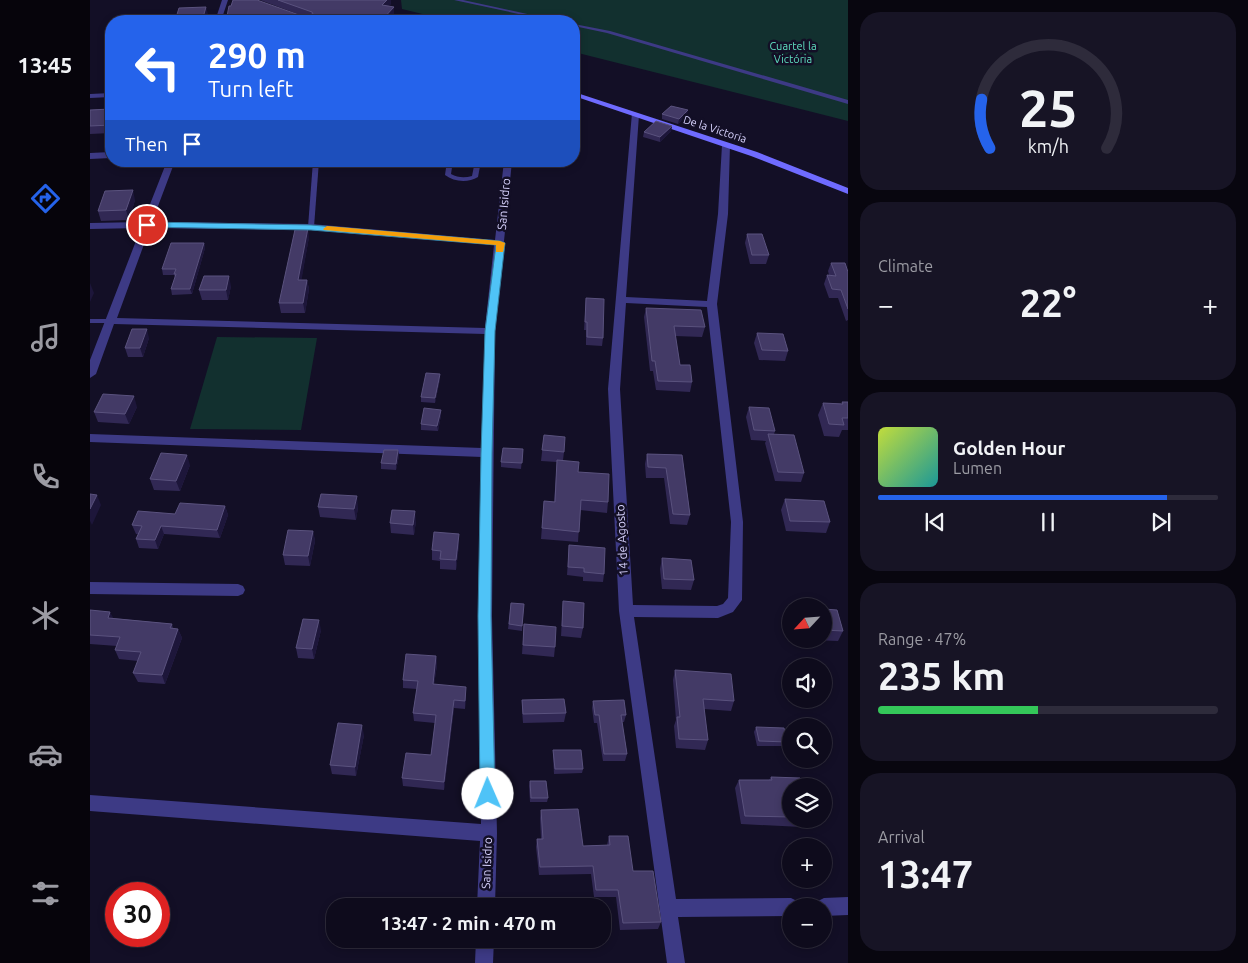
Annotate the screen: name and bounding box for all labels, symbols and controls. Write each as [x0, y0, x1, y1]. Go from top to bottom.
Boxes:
icon: left [125, 35, 190, 100]
text: 290 m [208, 35, 306, 75]
park label: Cuartel la Victória [769, 40, 817, 65]
text: 13:45 [17, 52, 73, 77]
text: Turn left [208, 76, 293, 101]
text: 25 [1019, 79, 1077, 137]
street label: De la Victoria [682, 113, 748, 145]
icon: arrive [178, 130, 206, 158]
text: Then [125, 133, 168, 155]
text: km/h [1027, 136, 1069, 156]
street label: San Isidro [495, 178, 512, 230]
icon: directions [28, 181, 63, 216]
pin [126, 204, 168, 246]
icon: arrive [133, 211, 161, 239]
text: Climate [878, 257, 933, 275]
text: 22° [1020, 282, 1076, 324]
text: − [878, 289, 894, 320]
text: + [1202, 289, 1218, 320]
icon: music [28, 320, 63, 355]
text: Golden Hour [953, 437, 1065, 459]
icon: phone [28, 459, 63, 494]
text: Lumen [953, 459, 1002, 477]
street label: 14 de Agosto [613, 504, 630, 576]
icon: previous [921, 508, 949, 536]
icon: pause [1034, 508, 1062, 536]
icon: next [1147, 508, 1175, 536]
icon: climate [28, 598, 63, 633]
north arrow [782, 598, 832, 648]
map controls [782, 598, 832, 948]
text: Range · 47% [878, 630, 966, 648]
text: 235 km [878, 655, 1005, 697]
button: sound [782, 658, 832, 708]
button: search [782, 718, 832, 768]
icon: car [28, 737, 63, 772]
position arrow [461, 767, 513, 819]
button: layers [782, 778, 832, 828]
text: Arrival [878, 828, 925, 846]
street label: San Isidro [479, 837, 494, 889]
button: + [782, 838, 832, 888]
text: 13:47 [878, 853, 973, 895]
icon: filters [28, 876, 63, 911]
speed limit sign: 30 [105, 882, 170, 947]
button: − [782, 898, 832, 948]
text: 13:47 · 2 min · 470 m [381, 912, 556, 934]

